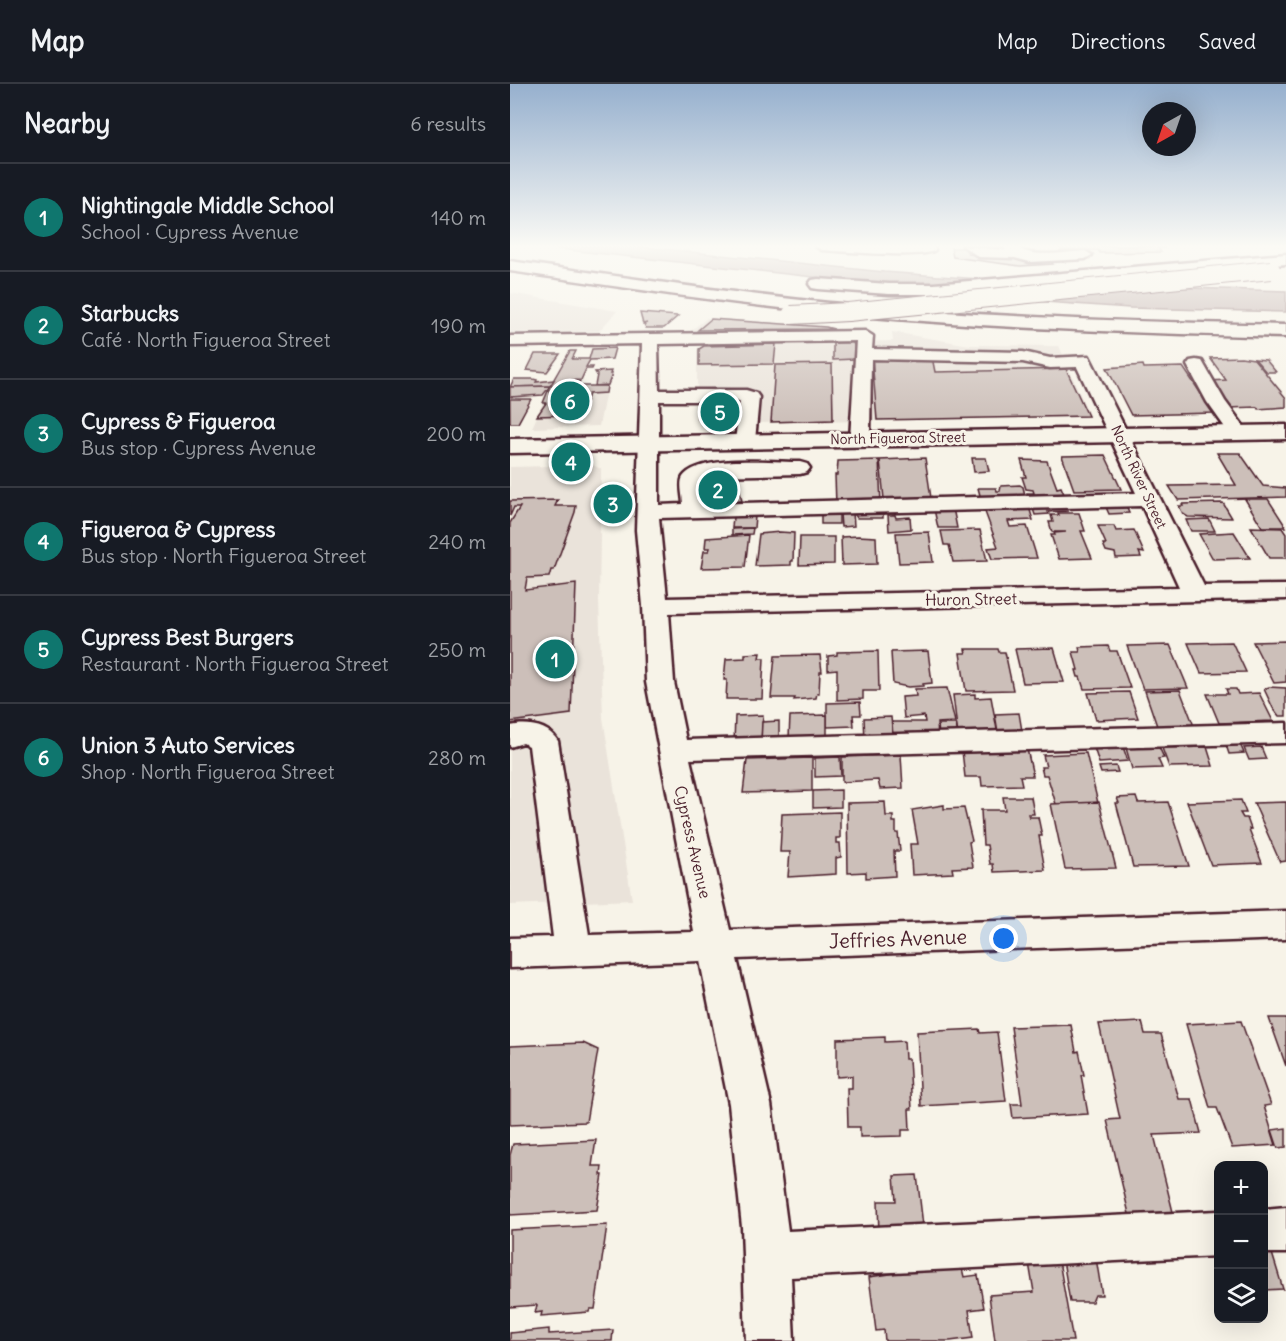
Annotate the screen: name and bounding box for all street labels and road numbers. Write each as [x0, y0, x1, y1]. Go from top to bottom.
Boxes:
street label: North River Street [1107, 422, 1171, 532]
street label: North Figueroa Street [830, 428, 966, 448]
street label: Huron Street [925, 588, 1018, 610]
street label: Cypress Avenue [670, 784, 716, 900]
street label: Jeffries Avenue [828, 924, 968, 953]

